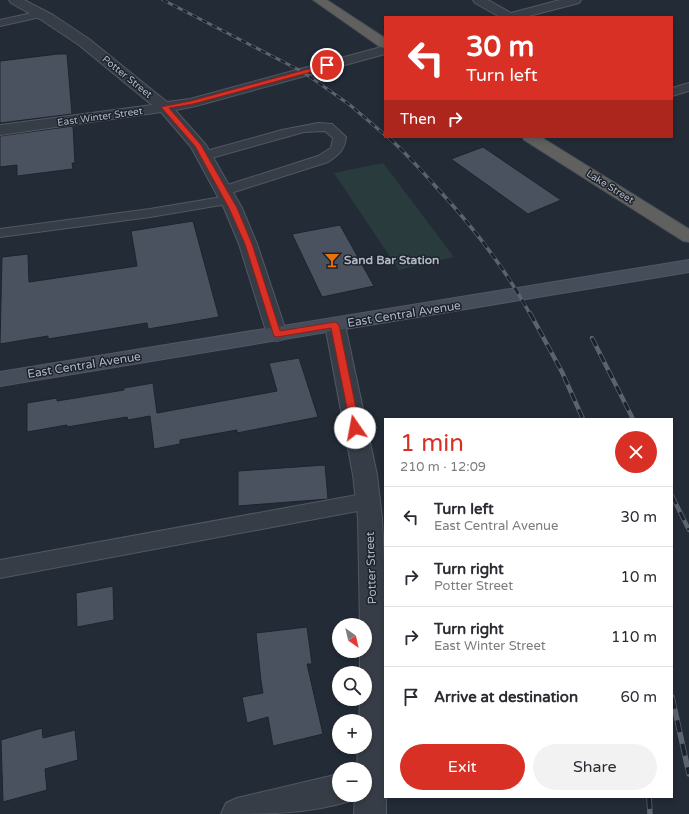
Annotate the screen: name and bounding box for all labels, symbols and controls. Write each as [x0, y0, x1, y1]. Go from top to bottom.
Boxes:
text: 30 m [466, 30, 534, 64]
icon: left [400, 32, 452, 84]
pin [310, 48, 344, 82]
street label: Potter Street [100, 53, 155, 101]
icon: arrive [316, 54, 338, 76]
text: Turn left [466, 64, 538, 86]
street label: East Winter Street [57, 105, 144, 129]
icon: right [444, 108, 466, 130]
text: Then [400, 110, 436, 128]
street label: Lake Street [584, 168, 636, 206]
bar icon: Sand Bar Station [323, 251, 341, 269]
place label: Sand Bar Station [344, 253, 439, 267]
street label: East Central Avenue [346, 298, 462, 330]
street label: East Central Avenue [26, 349, 142, 381]
position arrow [334, 407, 376, 449]
text: 1 min [400, 429, 464, 458]
button: close [615, 431, 657, 473]
text: 210 m · 12:09 [400, 459, 486, 475]
text: Turn left [434, 500, 494, 518]
icon: left [400, 506, 422, 528]
text: 30 m [620, 508, 657, 526]
text: East Central Avenue [434, 518, 558, 534]
street label: Potter Street [363, 531, 379, 605]
text: Turn right [434, 560, 504, 578]
icon: right [400, 566, 422, 588]
text: 10 m [620, 568, 657, 586]
text: Potter Street [434, 578, 513, 594]
north arrow [332, 618, 372, 658]
map controls [332, 618, 372, 802]
text: Turn right [434, 620, 504, 638]
icon: right [400, 626, 422, 648]
text: 110 m [611, 628, 657, 646]
text: East Winter Street [434, 638, 546, 654]
button: search [332, 666, 372, 706]
icon: arrive [400, 686, 422, 708]
text: Arrive at destination [434, 688, 578, 706]
text: 60 m [620, 688, 657, 706]
button: + [332, 714, 372, 754]
button: Exit [400, 744, 525, 790]
button: Share [533, 744, 657, 790]
button: − [332, 762, 372, 802]

